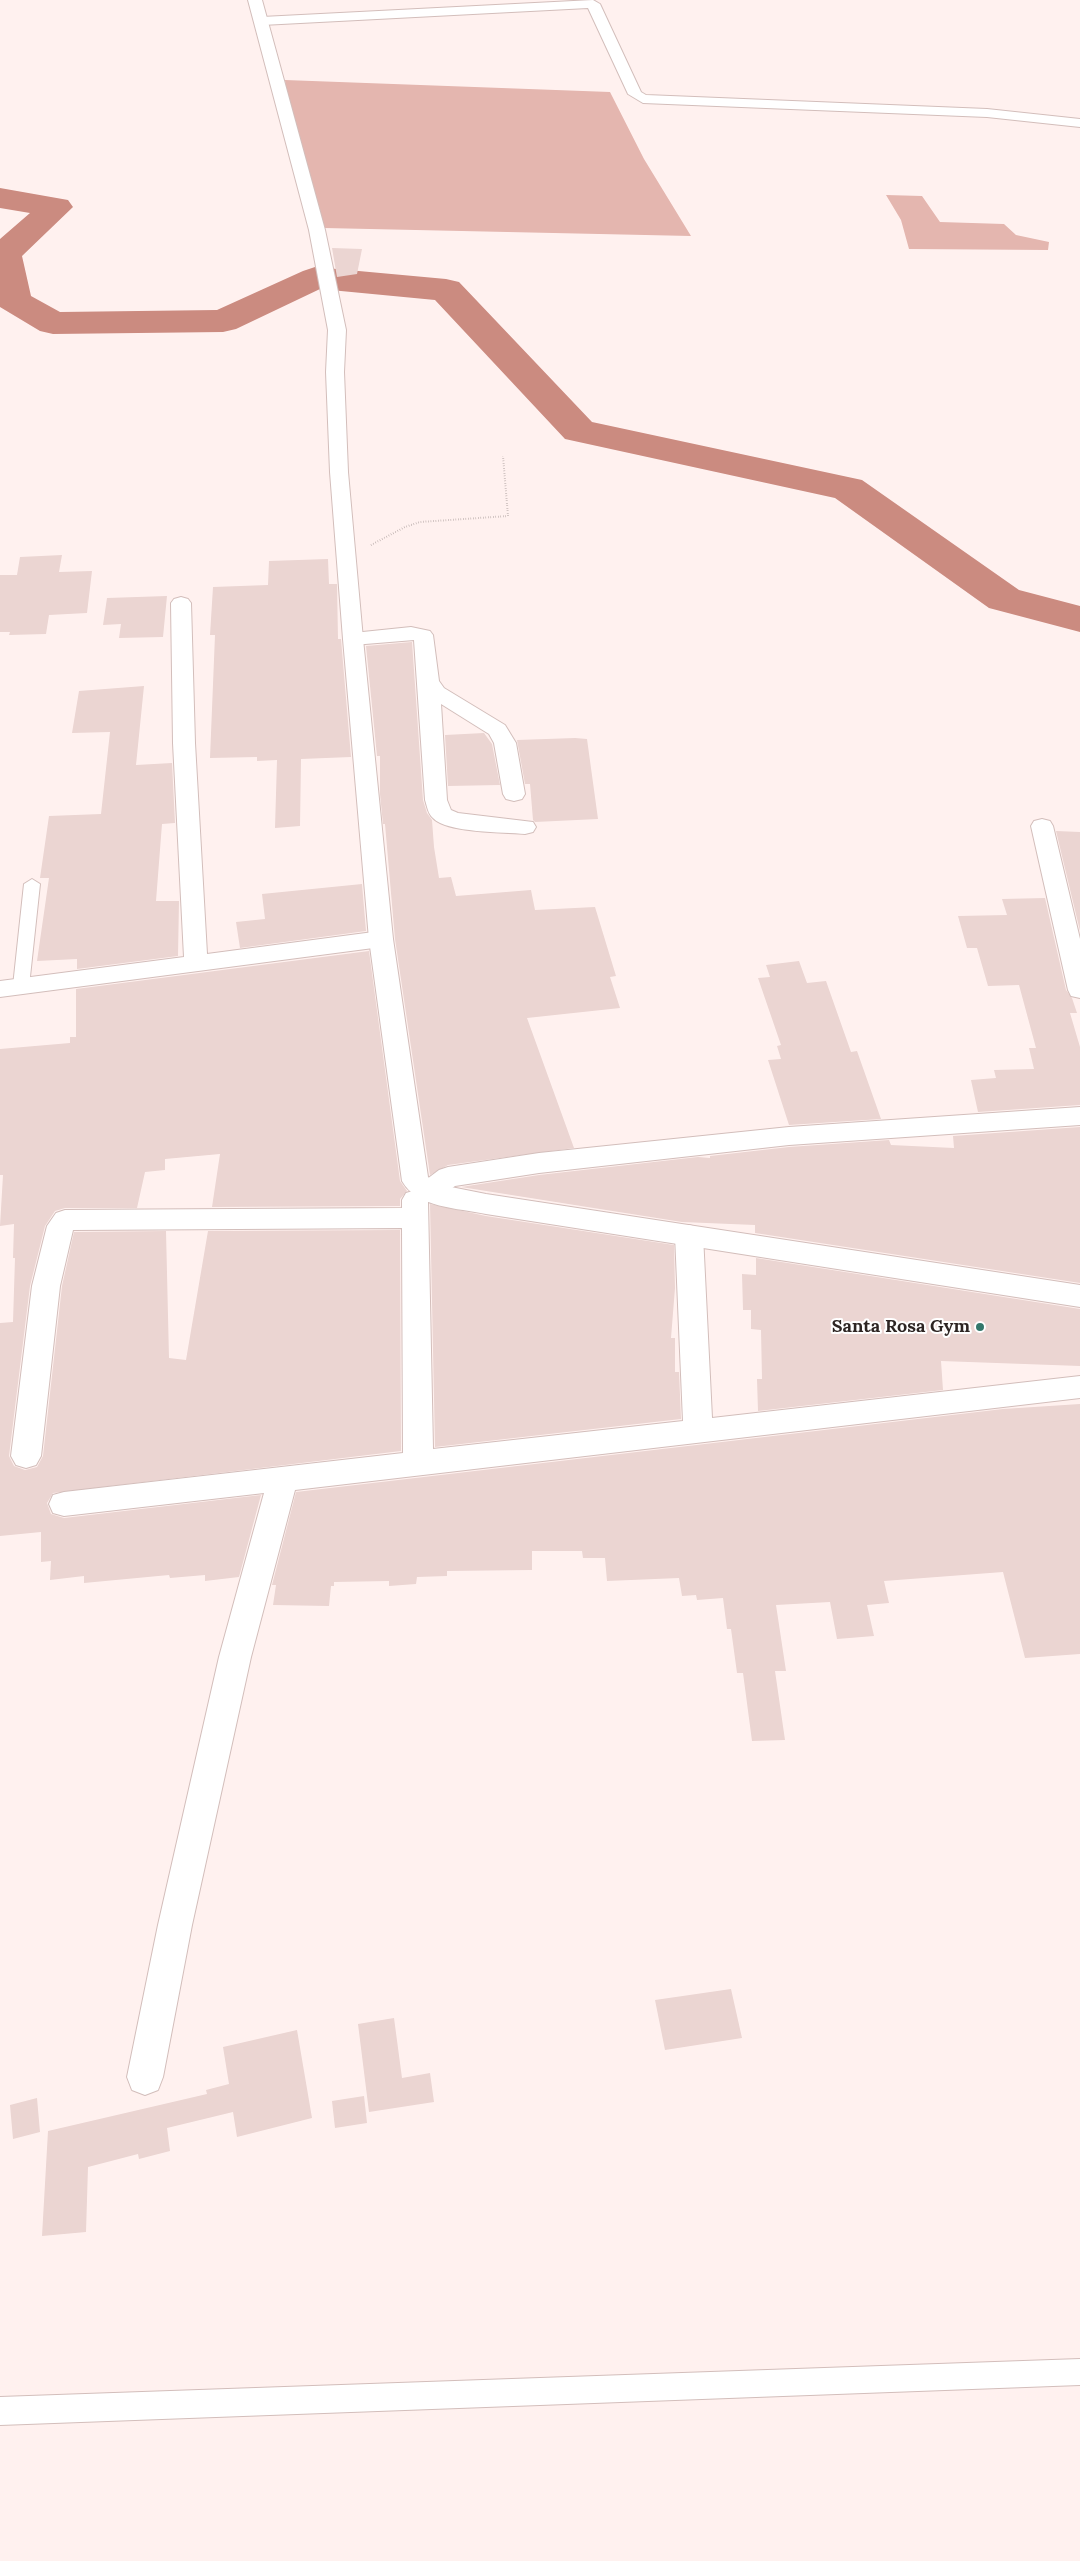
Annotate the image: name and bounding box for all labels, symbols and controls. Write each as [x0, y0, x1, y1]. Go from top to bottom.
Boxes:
place label: Santa Rosa Gym [832, 1316, 970, 1338]
marker: Santa Rosa Gym [974, 1321, 986, 1333]

